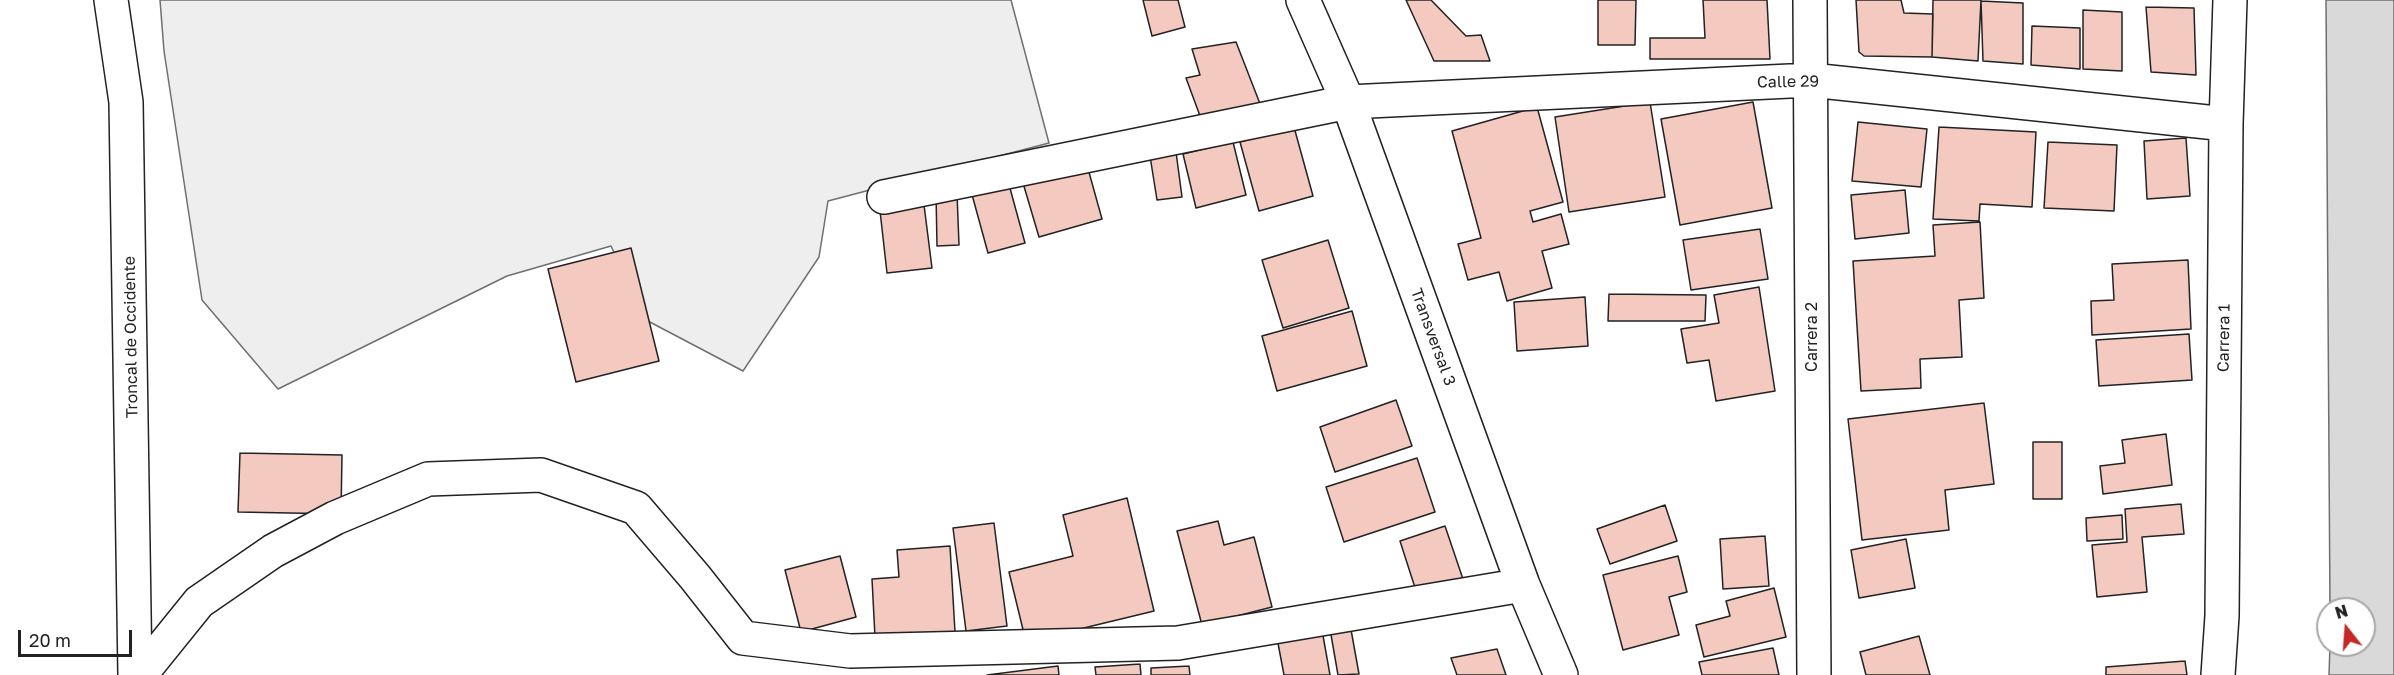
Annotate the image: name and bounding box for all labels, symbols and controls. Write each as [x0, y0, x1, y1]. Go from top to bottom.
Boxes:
street label: Calle 29 [1757, 72, 1819, 92]
street label: Troncal de Occidente [120, 256, 142, 418]
street label: Transversal 3 [1407, 286, 1459, 388]
street label: Carrera 2 [1802, 302, 1822, 372]
street label: Carrera 1 [2214, 304, 2234, 372]
north arrow [2316, 597, 2376, 657]
text: N [2333, 600, 2350, 623]
scale bar [21, 618, 135, 656]
text: 20 m [29, 629, 71, 651]

